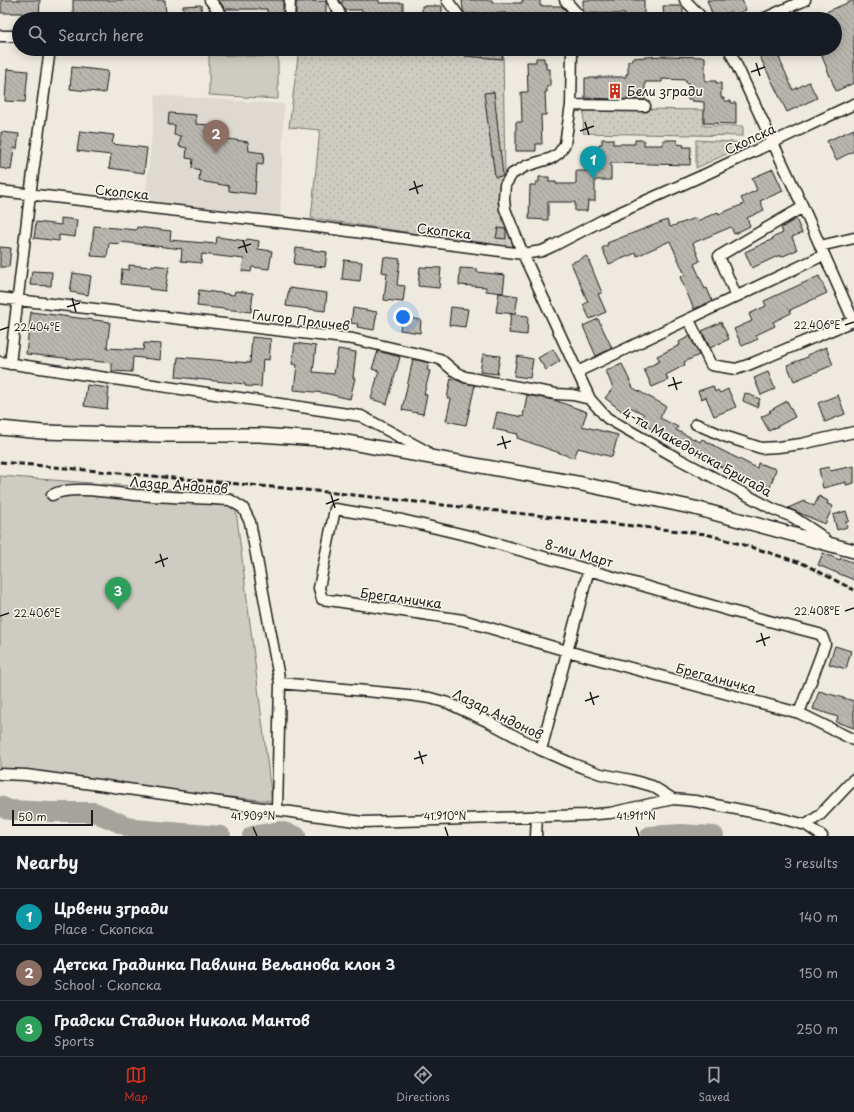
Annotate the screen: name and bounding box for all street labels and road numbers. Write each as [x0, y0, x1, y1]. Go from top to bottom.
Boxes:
street label: Скопска [721, 118, 779, 159]
street label: Скопска [94, 179, 151, 204]
street label: Скопска [416, 218, 473, 243]
street label: Глигор Прличев [251, 304, 351, 335]
street label: 4-та Македонска Бригада [619, 403, 776, 501]
street label: Лазар Андонов [129, 472, 229, 497]
street label: 8-ми Март [543, 534, 616, 572]
street label: Брегалничка [359, 582, 444, 613]
street label: Брегалничка [674, 658, 759, 698]
street label: Лазар Андонов [450, 683, 547, 744]

